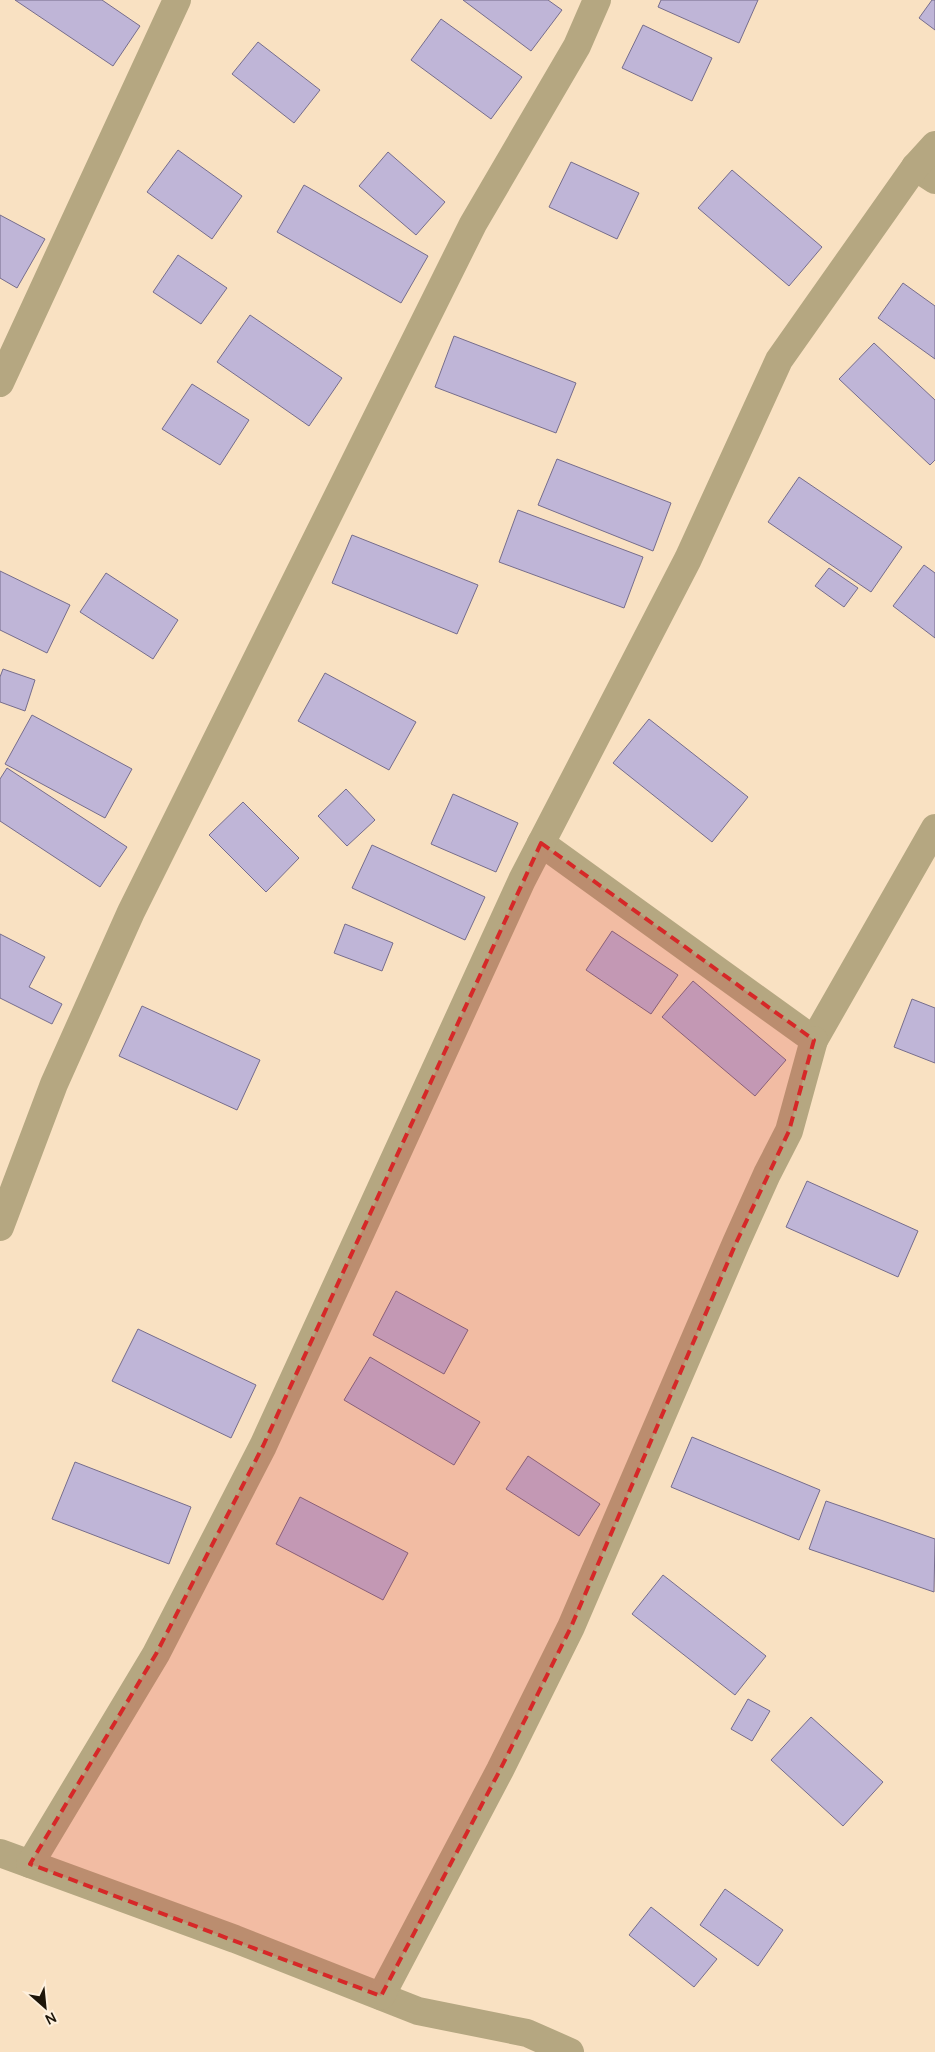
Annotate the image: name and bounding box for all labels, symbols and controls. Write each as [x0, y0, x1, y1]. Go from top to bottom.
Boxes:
north arrow [20, 1982, 70, 2032]
text: N [42, 2008, 60, 2030]

